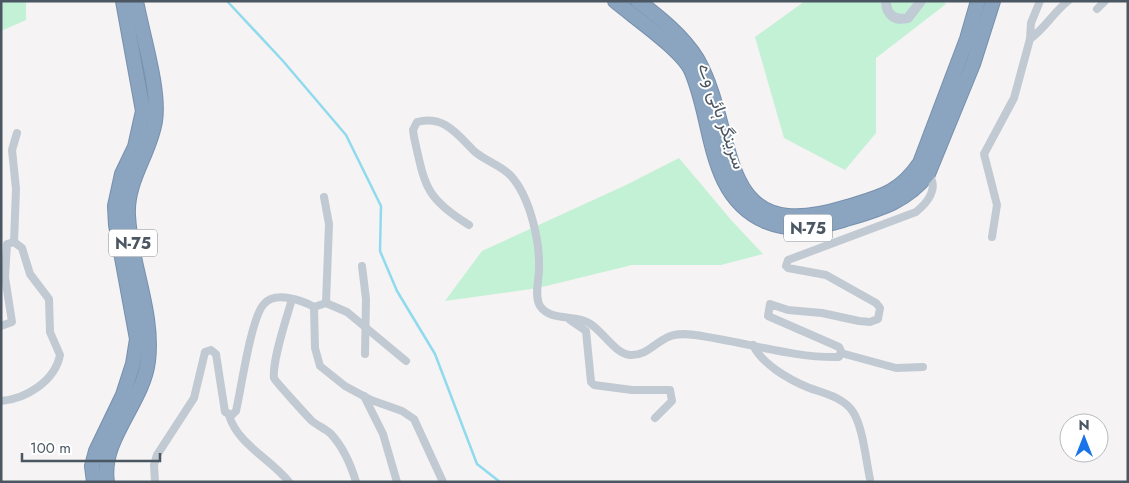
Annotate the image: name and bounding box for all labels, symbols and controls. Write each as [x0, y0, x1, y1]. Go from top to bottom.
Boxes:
street label: سرینگر ہائی وے [692, 59, 752, 173]
road number: N-75 [784, 214, 832, 242]
road number: N-75 [109, 230, 157, 256]
north arrow [1059, 413, 1109, 463]
text: N [1078, 415, 1090, 435]
scale bar [22, 430, 160, 462]
text: 100 m [30, 437, 71, 459]

